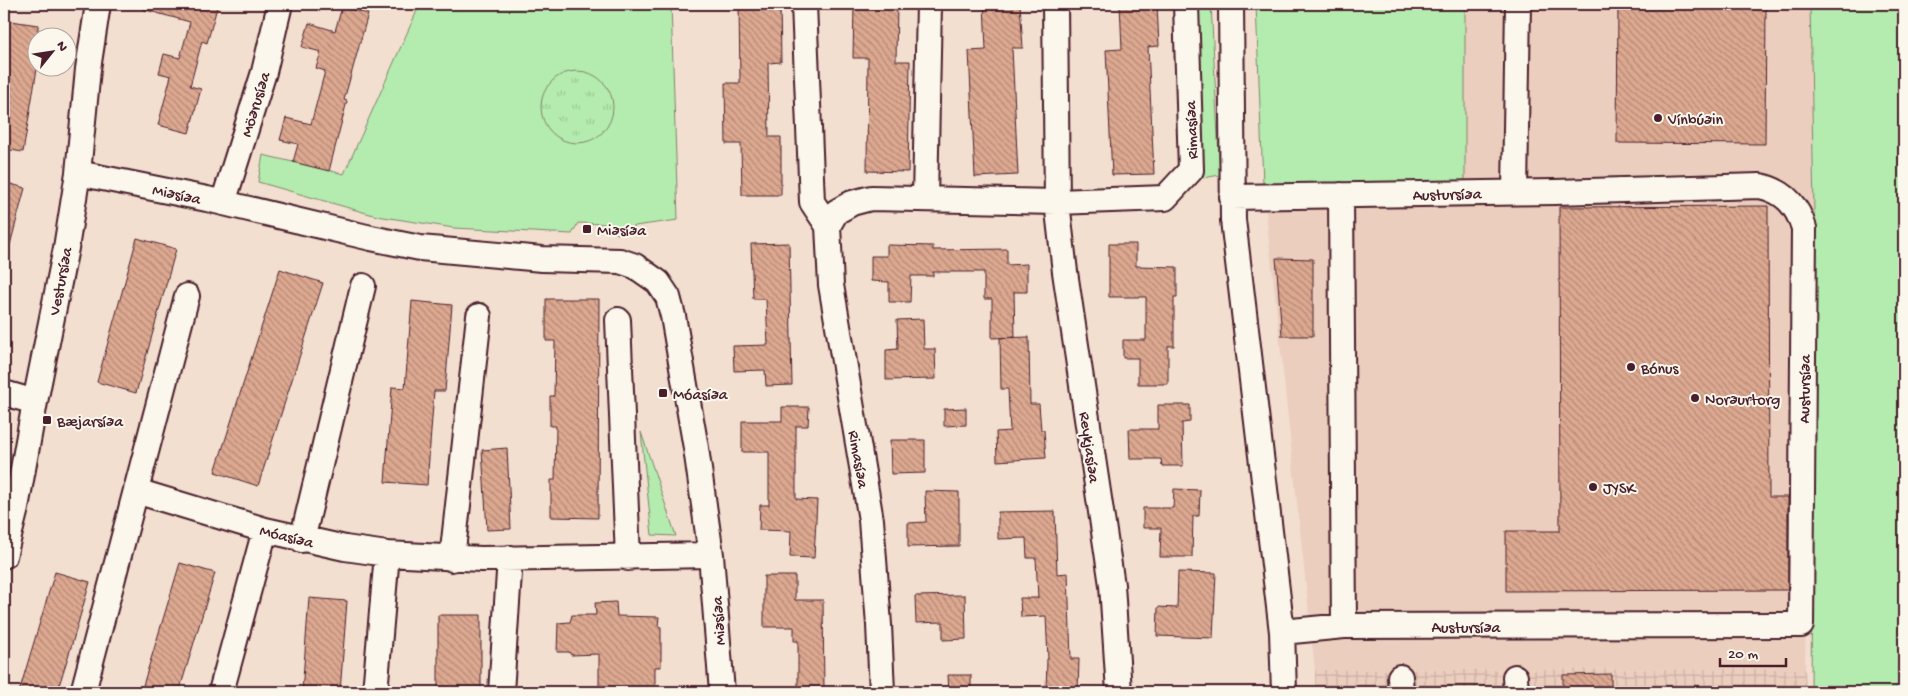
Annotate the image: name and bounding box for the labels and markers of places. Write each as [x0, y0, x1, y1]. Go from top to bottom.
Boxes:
marker: Vínbúðin [1652, 112, 1664, 124]
place label: Vínbúðin [1667, 112, 1724, 131]
marker: Miðsíða [581, 223, 593, 235]
place label: Miðsíða [597, 223, 647, 242]
marker: Bónus [1625, 361, 1637, 373]
place label: Bónus [1640, 361, 1680, 380]
marker: Móasíða [657, 387, 669, 399]
place label: Móasíða [673, 387, 729, 406]
marker: Norðurtorg [1689, 392, 1701, 404]
place label: Norðurtorg [1705, 392, 1780, 411]
marker: Bæjarsíða [41, 414, 53, 426]
place label: Bæjarsíða [56, 414, 124, 433]
marker: JYSK [1587, 481, 1599, 493]
place label: JYSK [1603, 481, 1637, 500]

